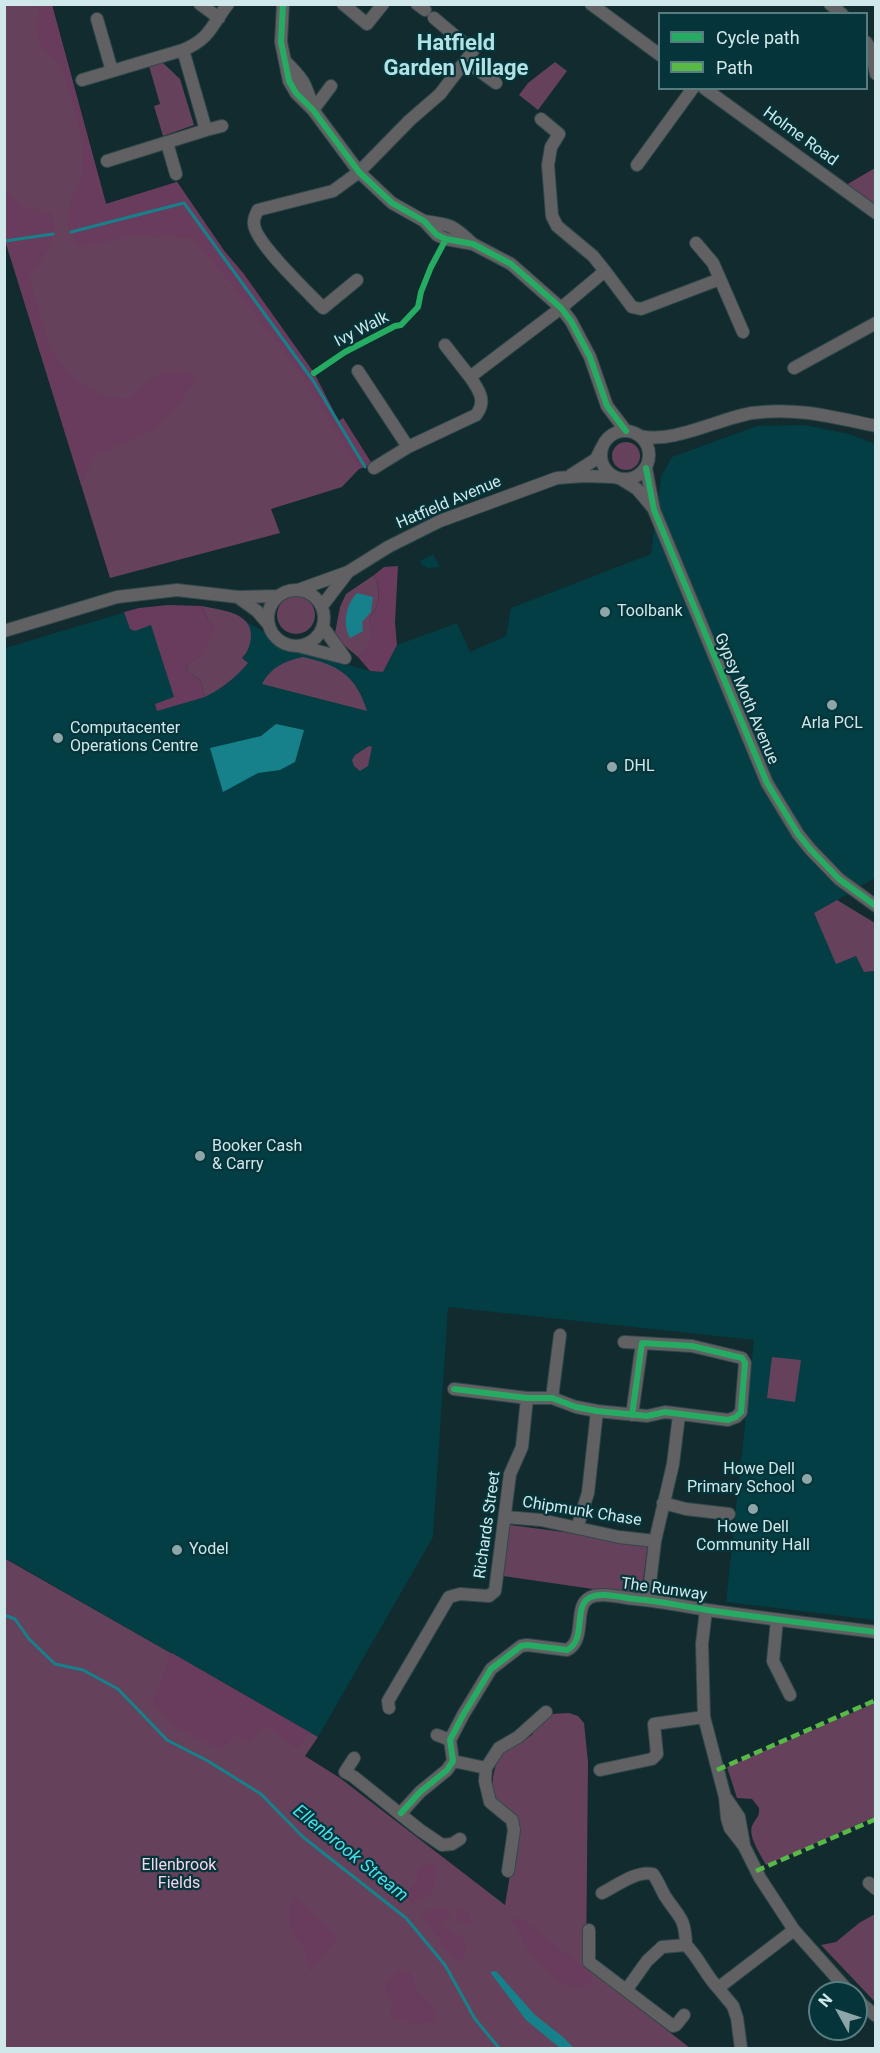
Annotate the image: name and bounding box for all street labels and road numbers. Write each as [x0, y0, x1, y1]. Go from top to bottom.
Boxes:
street label: Holme Road [759, 103, 841, 171]
street label: Ivy Walk [332, 308, 392, 352]
street label: Hatfield Avenue [394, 472, 504, 534]
street label: Gypsy Moth Avenue [710, 631, 782, 767]
street label: Richards Street [471, 1470, 505, 1580]
street label: Chipmunk Chase [521, 1493, 643, 1531]
street label: The Runway [620, 1574, 708, 1606]

